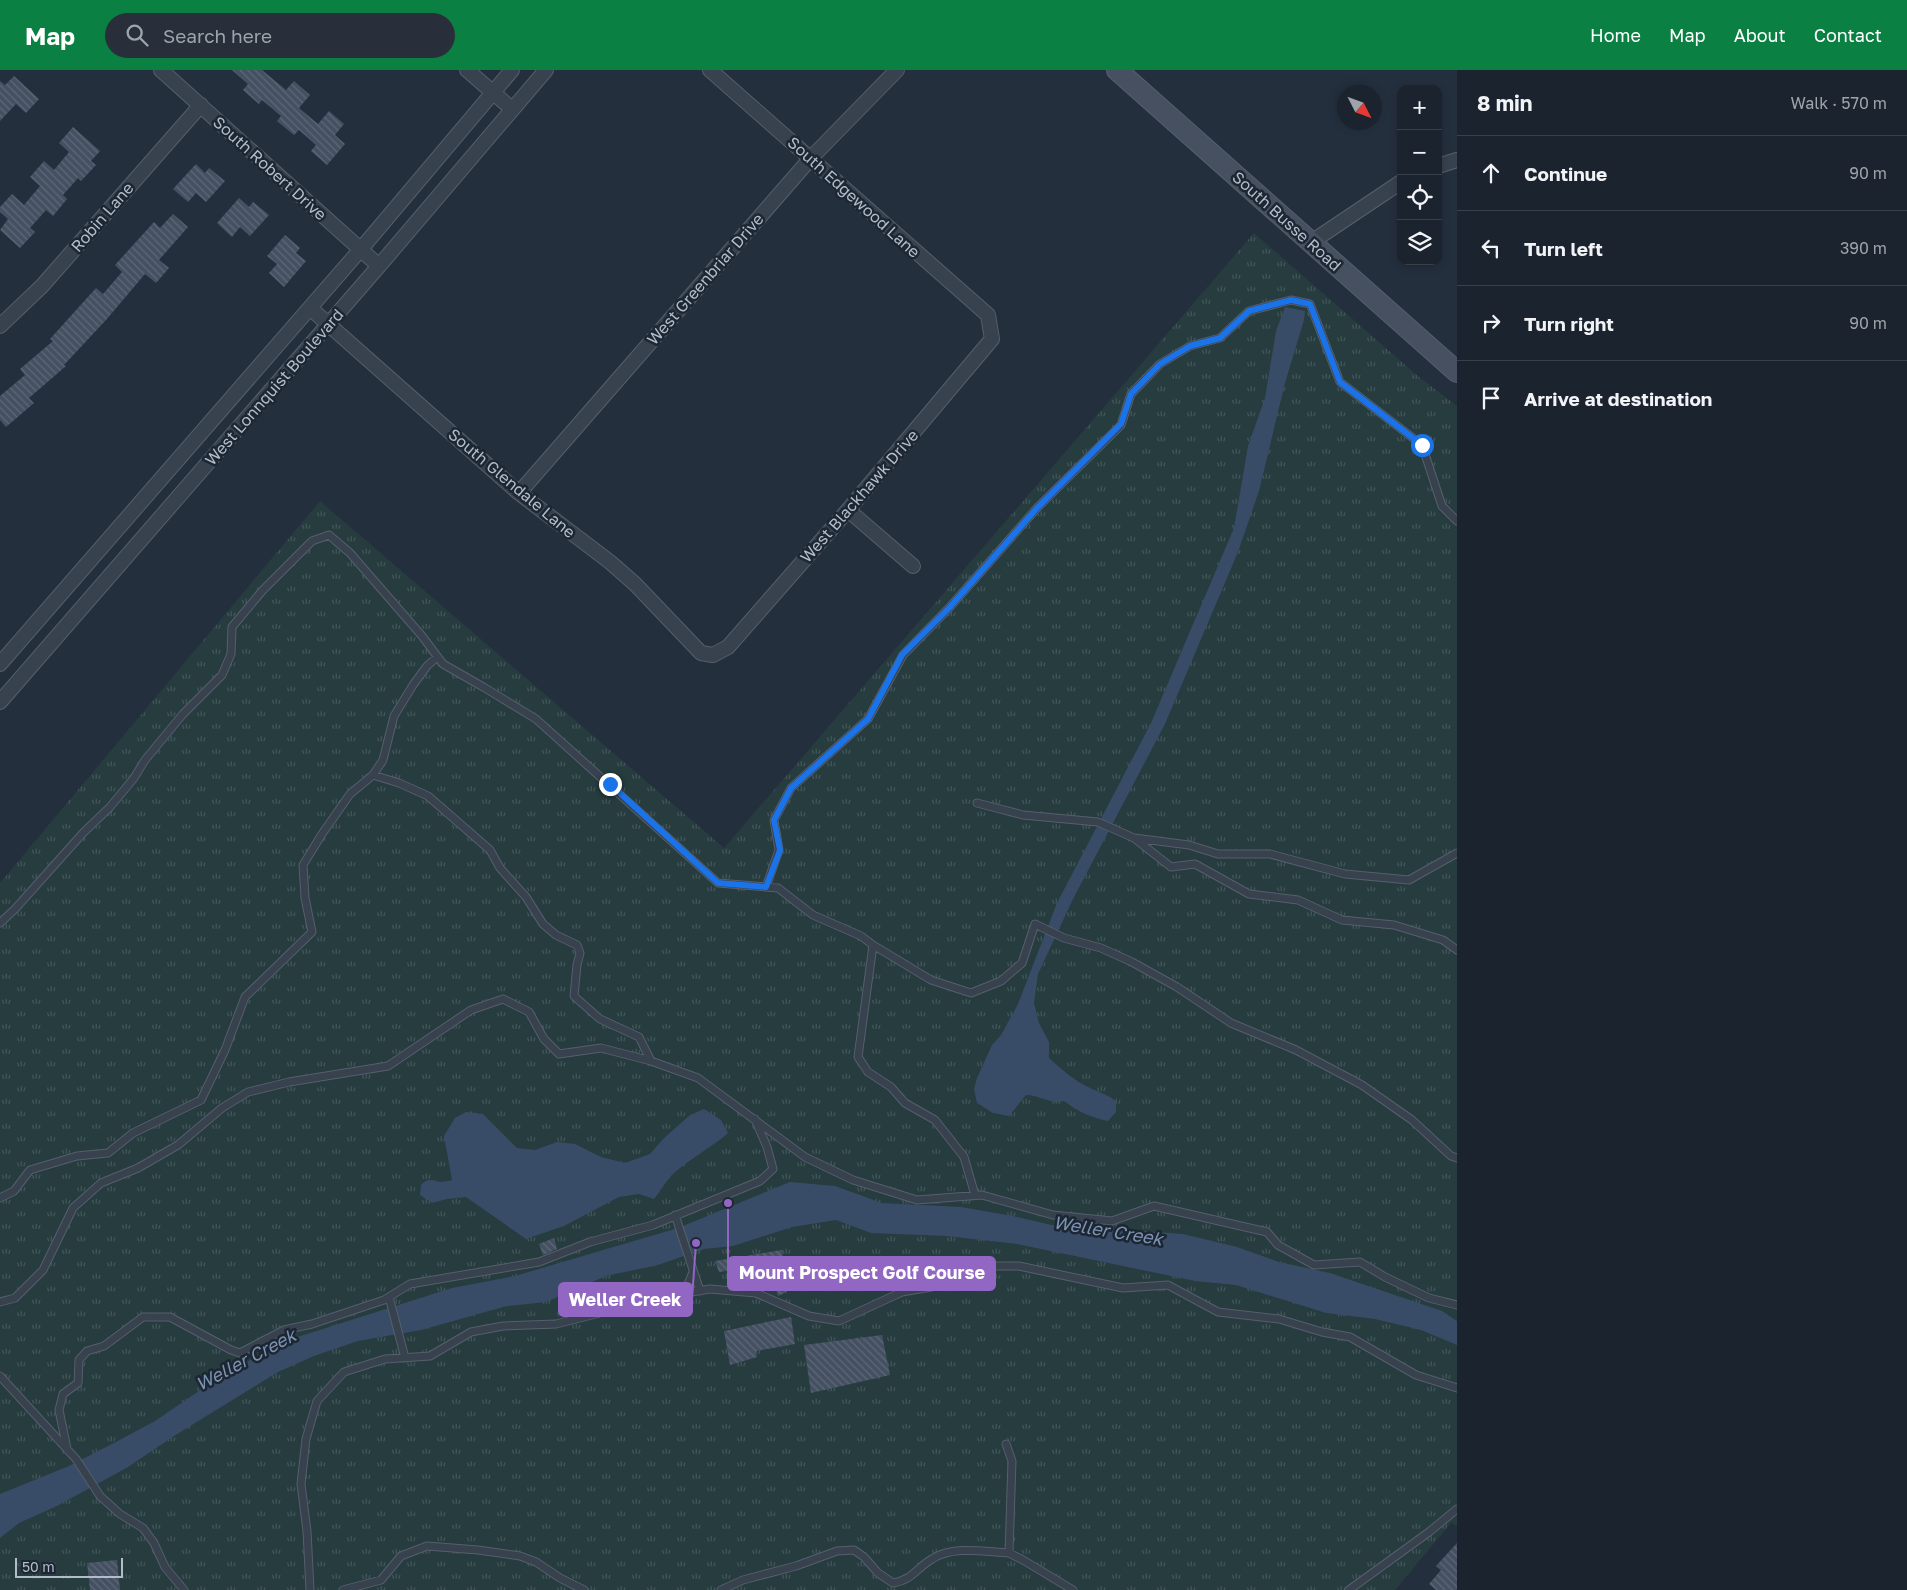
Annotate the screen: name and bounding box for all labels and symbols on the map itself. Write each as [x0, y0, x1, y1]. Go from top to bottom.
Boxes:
north arrow [1337, 85, 1382, 130]
street label: South Robert Drive [209, 112, 331, 224]
street label: South Edgewood Lane [784, 132, 924, 262]
street label: South Busse Road [1228, 167, 1346, 275]
street label: Robin Lane [66, 178, 138, 256]
street label: West Greenbriar Drive [642, 209, 768, 349]
street label: West Lonnquist Boulevard [200, 305, 348, 469]
street label: South Glendale Lane [444, 424, 580, 542]
street label: West Blackhawk Drive [796, 425, 922, 567]
route start [1411, 434, 1434, 457]
route end [599, 773, 622, 796]
water label: Weller Creek [1052, 1211, 1166, 1250]
callout: Mount Prospect Golf Course [728, 1257, 995, 1290]
text: Mount Prospect Golf Course [739, 1261, 986, 1283]
callout: Weller Creek [559, 1283, 692, 1316]
text: Weller Creek [568, 1288, 682, 1310]
water label: Weller Creek [192, 1323, 301, 1395]
scale bar [15, 1555, 122, 1578]

